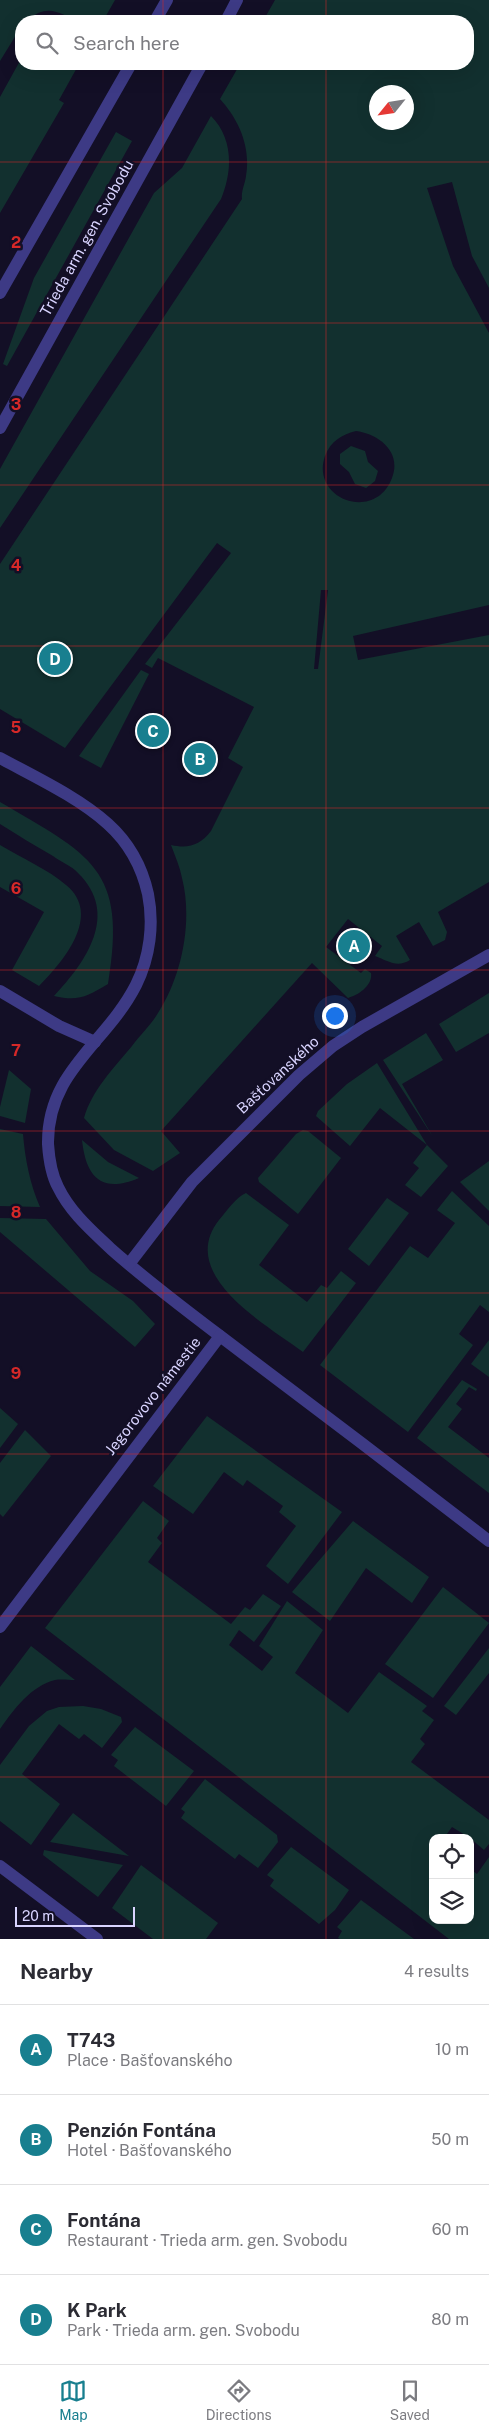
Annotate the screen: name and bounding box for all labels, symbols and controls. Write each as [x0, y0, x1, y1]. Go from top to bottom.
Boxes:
search box [15, 15, 474, 70]
icon: search [33, 29, 61, 57]
text: Search here [73, 32, 180, 54]
north arrow [369, 85, 414, 130]
street label: Trieda arm. gen. Svobodu [37, 157, 137, 319]
text: 2 [11, 233, 21, 252]
text: 3 [11, 395, 21, 414]
text: 4 [11, 556, 22, 575]
pin: D [39, 640, 71, 678]
pin: C [137, 712, 169, 750]
text: 5 [11, 718, 22, 737]
pin: B [184, 740, 216, 778]
text: 6 [11, 879, 21, 898]
pin: A [338, 927, 370, 965]
your location [322, 1003, 348, 1029]
street label: Bašťovanského [233, 1032, 322, 1117]
text: 7 [11, 1041, 21, 1060]
text: 8 [11, 1203, 22, 1222]
street label: Jegorovovo námestie [101, 1333, 204, 1458]
text: 9 [11, 1364, 21, 1383]
map controls [429, 1834, 474, 1924]
button: locate [429, 1834, 474, 1879]
button: layers [429, 1879, 474, 1924]
scale bar [15, 1904, 135, 1927]
text: 20 m [22, 1908, 54, 1924]
text: Nearby [20, 1959, 93, 1984]
text: 4 results [404, 1962, 469, 1981]
text: T743 [67, 2029, 115, 2051]
text: A [30, 2040, 42, 2059]
text: 10 m [435, 2040, 469, 2059]
text: Place · Bašťovanského [67, 2051, 233, 2070]
text: Penzión Fontána [67, 2119, 216, 2141]
text: B [31, 2130, 41, 2149]
text: 50 m [431, 2130, 469, 2149]
text: Hotel · Bašťovanského [67, 2141, 232, 2160]
text: Fontána [67, 2209, 141, 2231]
text: C [30, 2220, 42, 2239]
text: 60 m [432, 2220, 469, 2239]
text: Restaurant · Trieda arm. gen. Svobodu [67, 2231, 348, 2250]
text: K Park [67, 2299, 127, 2321]
text: D [30, 2310, 42, 2329]
text: 80 m [431, 2310, 469, 2329]
text: Park · Trieda arm. gen. Svobodu [67, 2321, 300, 2340]
tab: Map [59, 2377, 88, 2423]
tab: Directions [206, 2377, 272, 2423]
tab: Saved [390, 2377, 430, 2423]

